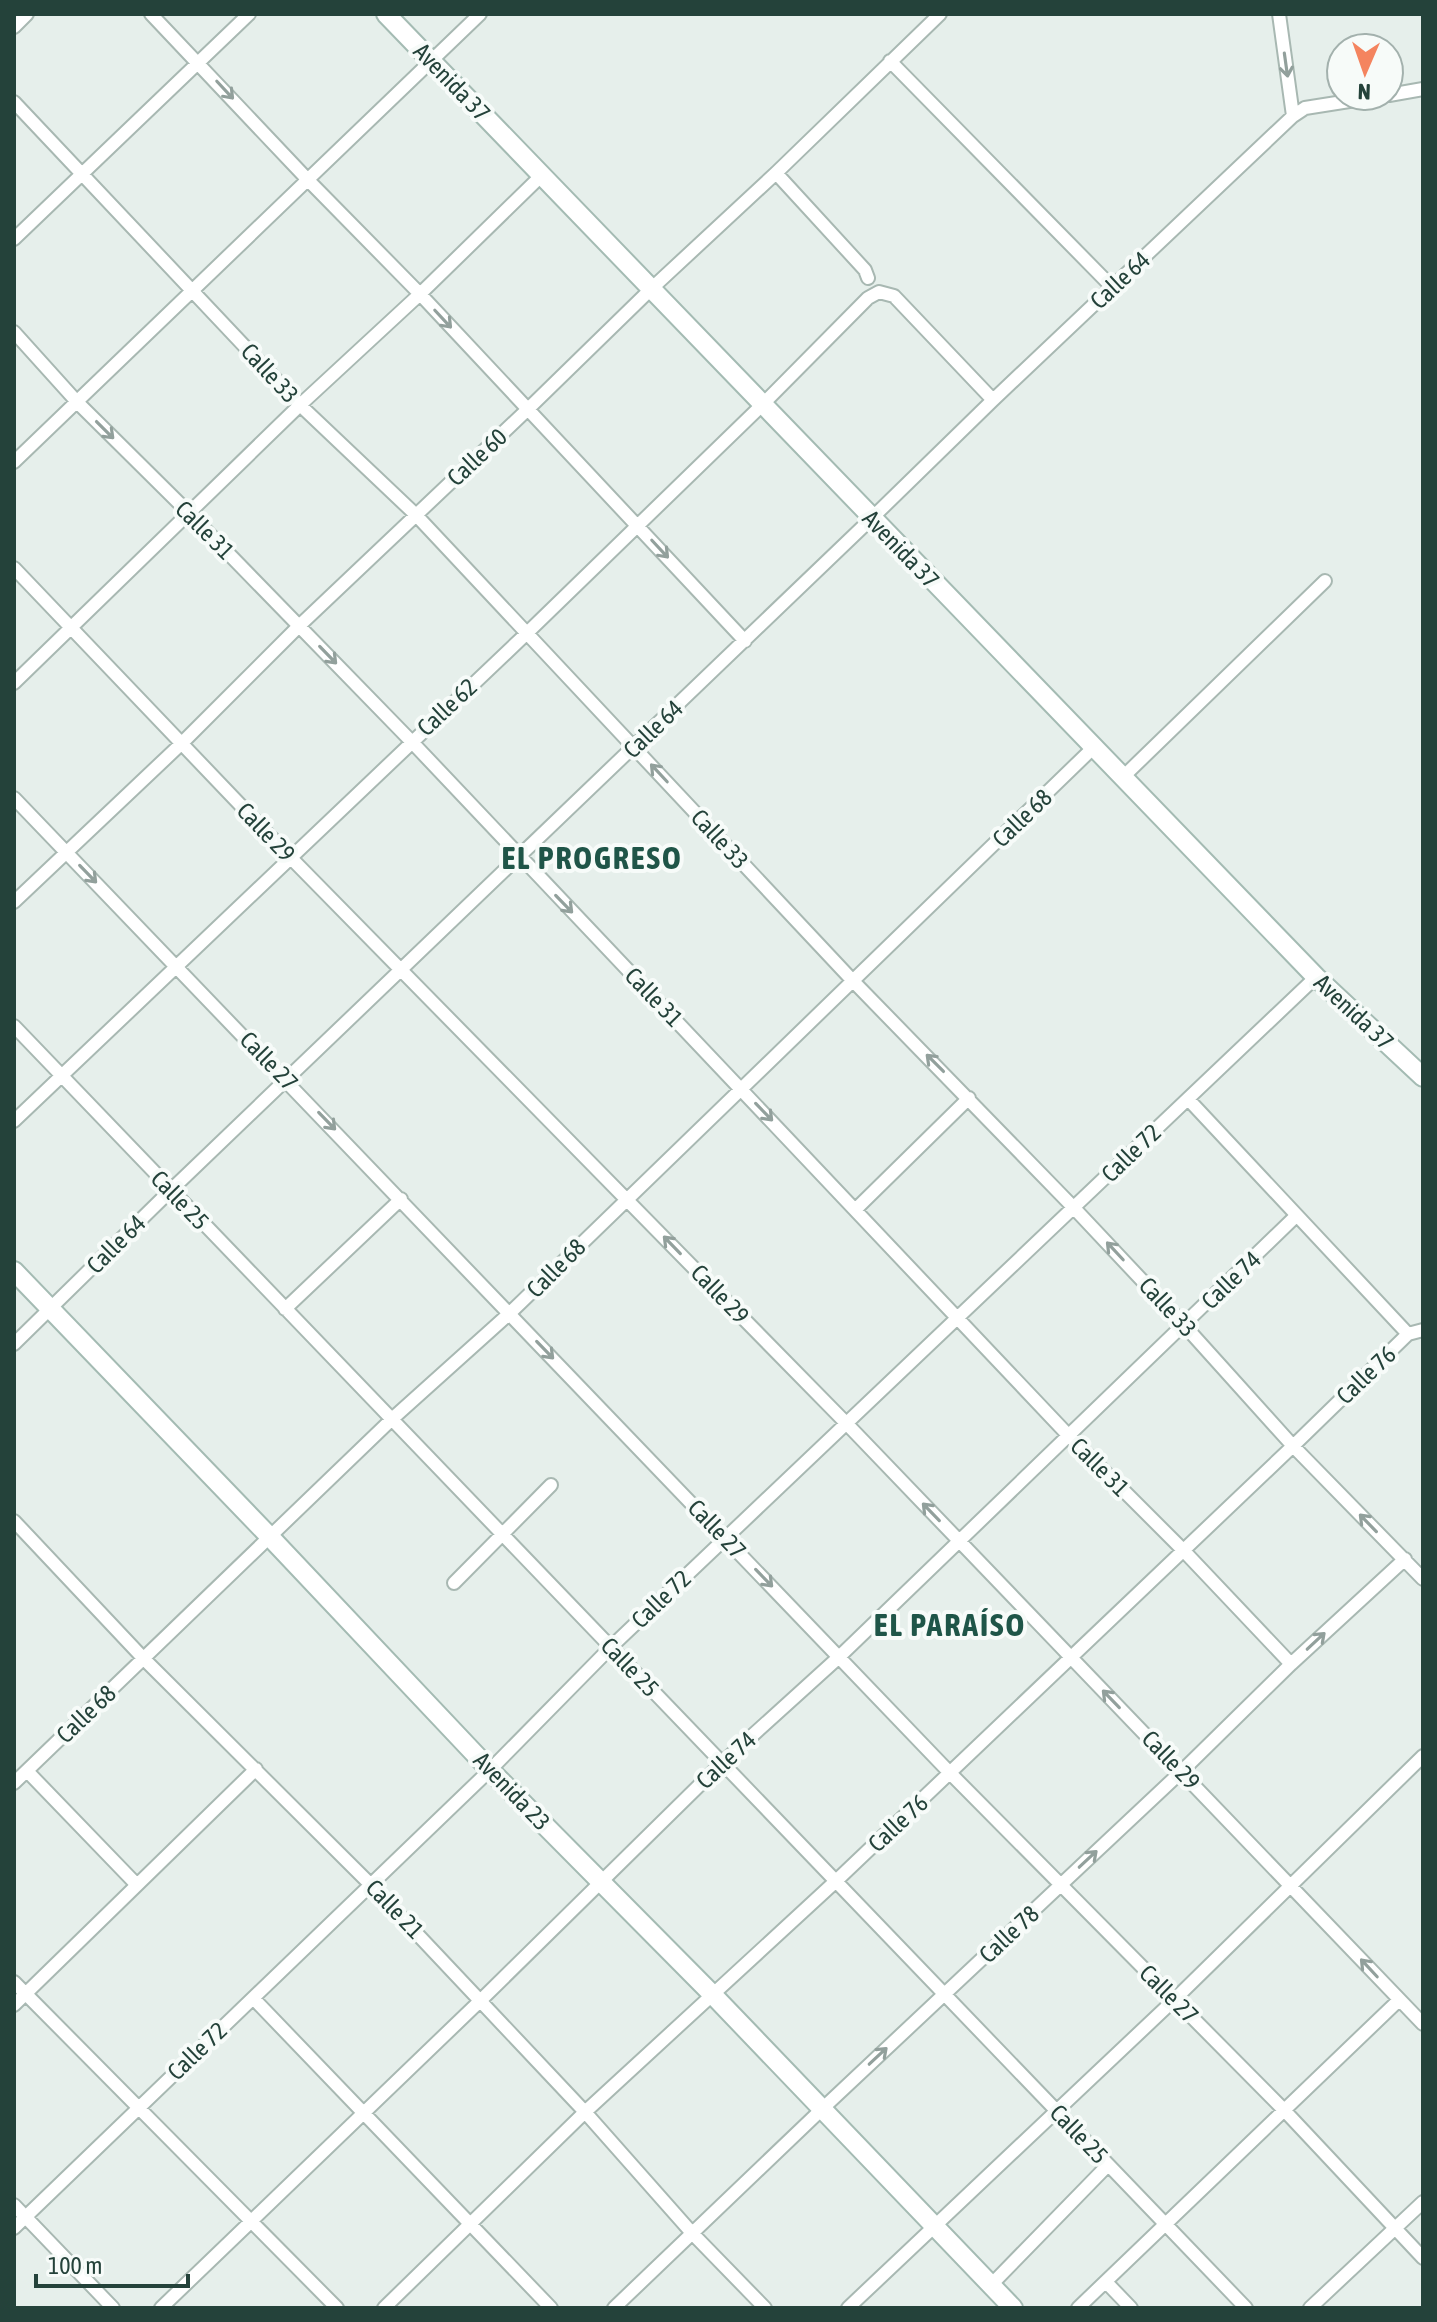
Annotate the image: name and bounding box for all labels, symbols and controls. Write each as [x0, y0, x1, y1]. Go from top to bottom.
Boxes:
north arrow [1325, 32, 1405, 112]
street label: Avenida 37 [408, 37, 496, 127]
one-way arrow [1279, 52, 1294, 77]
text: N [1357, 79, 1371, 105]
one-way arrow [215, 80, 234, 100]
street label: Calle 64 [1085, 246, 1155, 314]
one-way arrow [434, 308, 452, 328]
street label: Calle 33 [236, 338, 304, 408]
one-way arrow [95, 421, 115, 440]
street label: Calle 60 [442, 423, 512, 491]
street label: Calle 31 [170, 495, 240, 565]
street label: Avenida 37 [857, 504, 945, 594]
one-way arrow [650, 538, 668, 558]
one-way arrow [318, 645, 337, 665]
street label: Calle 62 [412, 673, 482, 741]
street label: Calle 64 [618, 695, 688, 763]
one-way arrow [650, 764, 669, 784]
street label: Calle 68 [987, 784, 1057, 852]
street label: Calle 29 [232, 797, 300, 867]
street label: Calle 33 [686, 804, 754, 874]
district label: EL PROGRESO [501, 839, 683, 876]
one-way arrow [78, 864, 97, 883]
one-way arrow [555, 894, 574, 914]
street label: Calle 31 [620, 962, 688, 1032]
street label: Avenida 37 [1309, 969, 1399, 1055]
street label: Calle 27 [235, 1026, 303, 1096]
one-way arrow [925, 1053, 944, 1073]
one-way arrow [754, 1102, 773, 1122]
one-way arrow [317, 1111, 336, 1131]
street label: Calle 72 [1096, 1119, 1166, 1187]
street label: Calle 25 [146, 1165, 214, 1235]
street label: Calle 64 [81, 1209, 151, 1279]
street label: Calle 68 [521, 1233, 591, 1303]
one-way arrow [663, 1235, 682, 1255]
one-way arrow [1105, 1241, 1124, 1261]
street label: Calle 74 [1196, 1246, 1266, 1314]
street label: Calle 29 [686, 1259, 754, 1329]
street label: Calle 33 [1134, 1272, 1202, 1342]
one-way arrow [535, 1340, 554, 1359]
street label: Calle 76 [1331, 1341, 1401, 1409]
street label: Calle 31 [1065, 1432, 1135, 1502]
street label: Calle 27 [683, 1494, 751, 1564]
one-way arrow [922, 1502, 941, 1522]
one-way arrow [1359, 1513, 1378, 1533]
street label: Calle 72 [626, 1565, 696, 1633]
one-way arrow [754, 1568, 773, 1588]
district label: EL PARAÍSO [874, 1606, 1026, 1643]
street label: Calle 25 [596, 1632, 664, 1702]
one-way arrow [1306, 1632, 1326, 1650]
street label: Calle 68 [51, 1680, 121, 1748]
one-way arrow [1102, 1689, 1121, 1709]
street label: Calle 29 [1137, 1725, 1205, 1795]
street label: Calle 74 [691, 1726, 761, 1794]
street label: Avenida 23 [468, 1746, 556, 1836]
street label: Calle 76 [863, 1789, 933, 1857]
one-way arrow [1078, 1850, 1098, 1869]
street label: Calle 21 [361, 1874, 429, 1944]
street label: Calle 78 [974, 1900, 1044, 1968]
one-way arrow [1359, 1958, 1378, 1978]
street label: Calle 27 [1134, 1959, 1204, 2029]
street label: Calle 72 [162, 2017, 232, 2085]
one-way arrow [868, 2047, 888, 2066]
street label: Calle 25 [1045, 2099, 1113, 2169]
scale bar [36, 2238, 188, 2288]
text: 100 m [48, 2252, 102, 2279]

